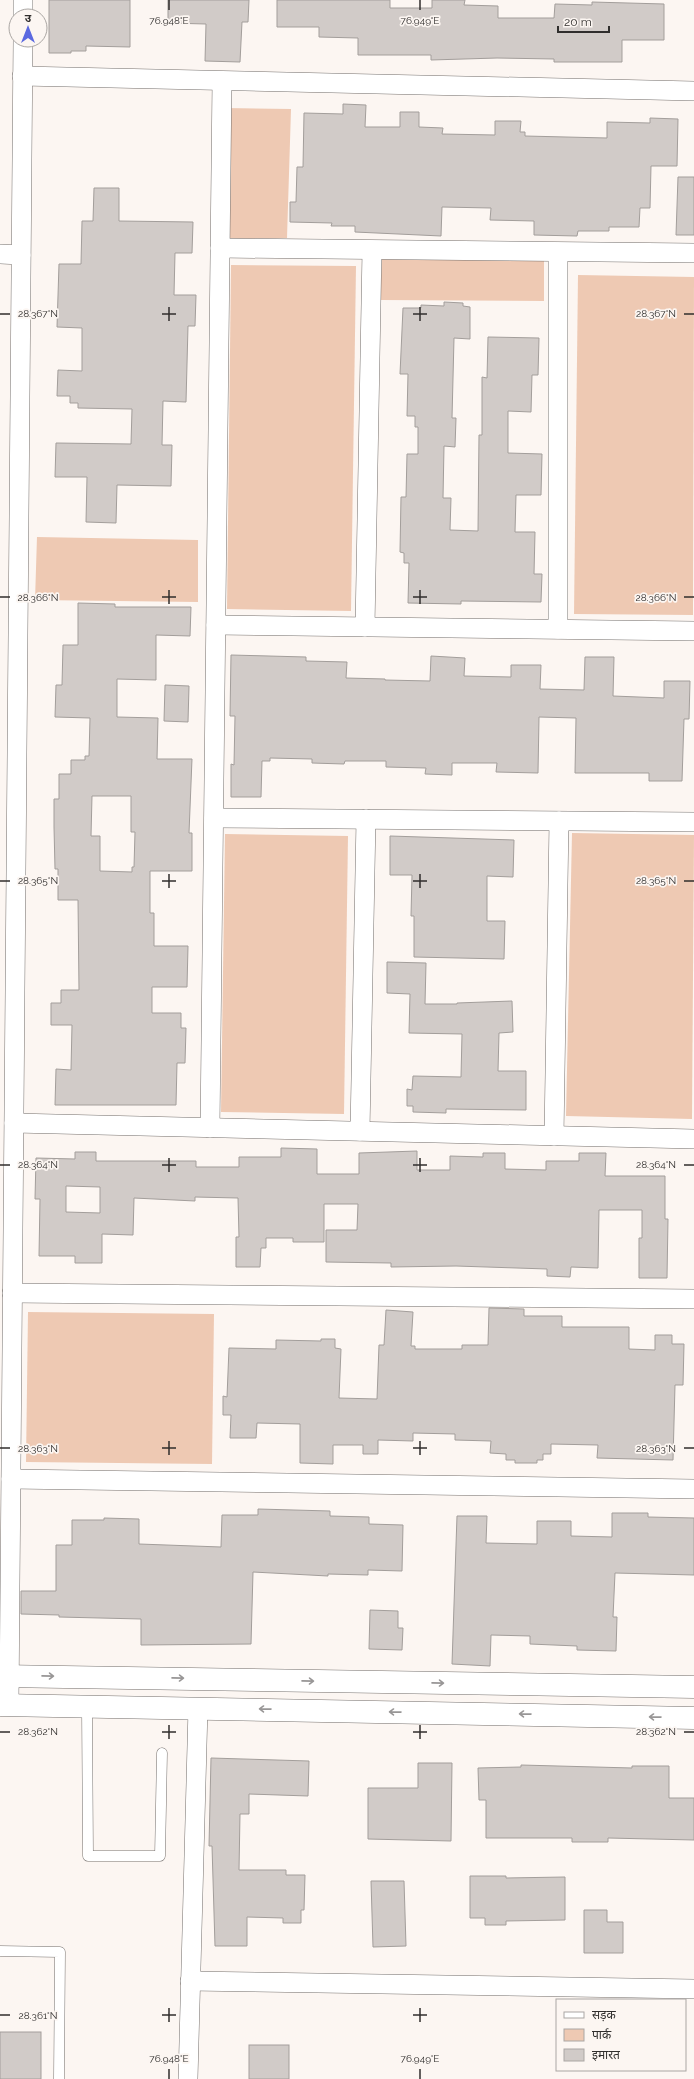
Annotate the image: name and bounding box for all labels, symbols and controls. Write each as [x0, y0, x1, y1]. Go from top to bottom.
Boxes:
north arrow [8, 8, 48, 48]
scale bar [558, 8, 609, 34]
text: उ [25, 12, 32, 25]
text: 76.948°E [149, 15, 189, 26]
text: 76.949°E [401, 15, 439, 26]
text: 20 m [564, 15, 592, 29]
text: 28.367°N [18, 308, 58, 319]
text: 28.367°N [636, 308, 676, 319]
text: 28.366°N [18, 592, 58, 603]
text: 28.366°N [636, 592, 676, 603]
text: 28.365°N [18, 875, 58, 886]
text: 28.365°N [636, 875, 676, 886]
text: 28.364°N [18, 1159, 58, 1170]
text: 28.364°N [636, 1159, 676, 1170]
text: 28.363°N [18, 1443, 58, 1454]
text: 28.363°N [636, 1443, 676, 1454]
one-way arrow [41, 1672, 54, 1680]
one-way arrow [171, 1675, 184, 1682]
one-way arrow [301, 1677, 314, 1685]
one-way arrow [431, 1679, 444, 1687]
one-way arrow [259, 1705, 272, 1713]
one-way arrow [389, 1708, 402, 1716]
one-way arrow [519, 1711, 532, 1718]
one-way arrow [649, 1713, 662, 1721]
text: 28.362°N [18, 1726, 58, 1737]
text: 28.362°N [636, 1726, 676, 1737]
legend [556, 1999, 686, 2071]
text: सड़क [592, 2008, 617, 2022]
text: 28.361°N [19, 2010, 57, 2021]
text: पार्क [592, 2028, 612, 2042]
text: इमारत [592, 2048, 621, 2062]
text: 76.948°E [149, 2053, 189, 2064]
text: 76.949°E [401, 2053, 439, 2064]

